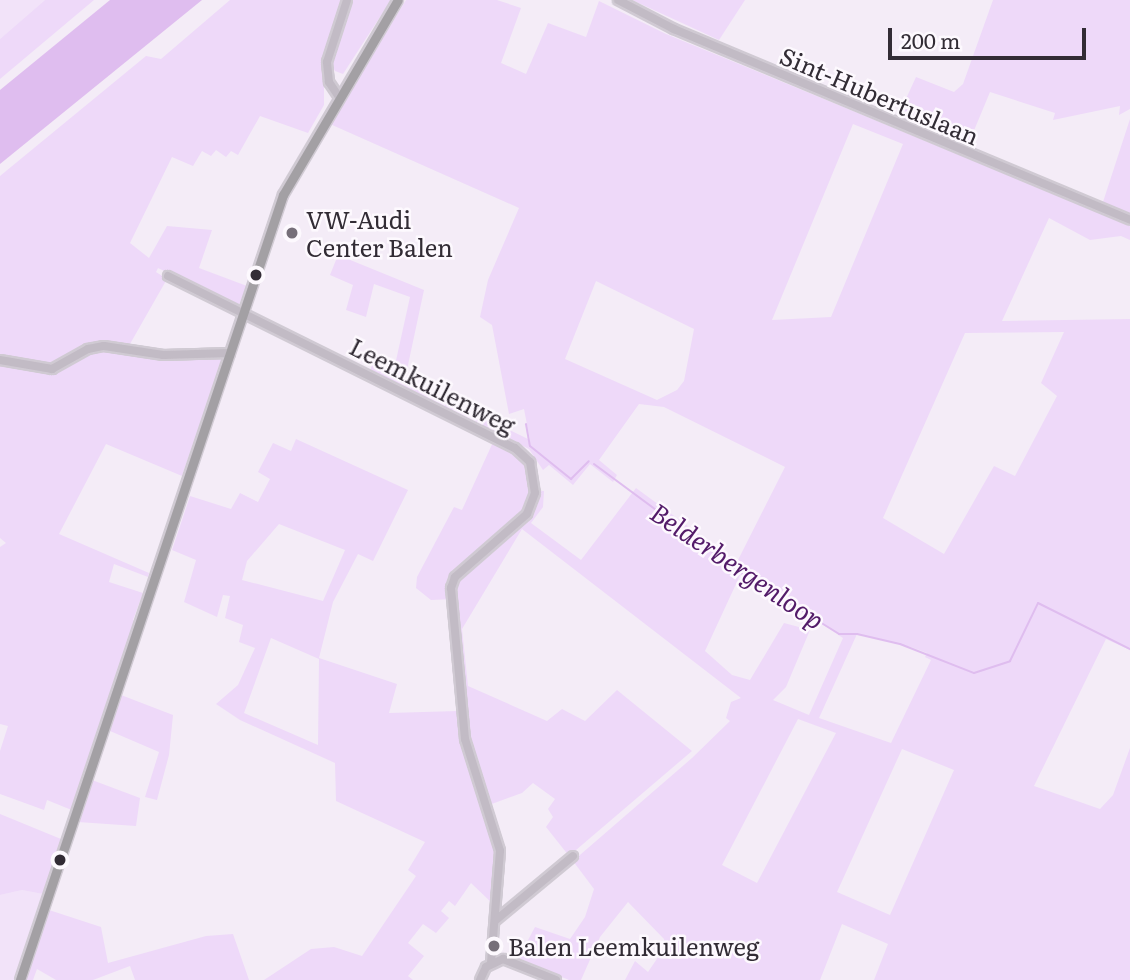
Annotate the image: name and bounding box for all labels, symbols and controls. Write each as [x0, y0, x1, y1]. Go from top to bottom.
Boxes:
scale bar [892, 14, 1090, 58]
text: 200 m [901, 24, 961, 55]
street label: Sint-Hubertuslaan [776, 40, 984, 150]
place label: VW-Audi Center Balen [306, 205, 453, 261]
marker: VW-Audi Center Balen [284, 225, 300, 241]
unlabelled marker [249, 268, 263, 282]
street label: Leemkuilenweg [345, 331, 521, 439]
water label: Belderbergenloop [645, 495, 831, 635]
unlabelled marker [53, 853, 67, 867]
place label: Balen Leemkuilenweg [508, 932, 759, 960]
marker: Balen Leemkuilenweg [486, 938, 502, 954]

